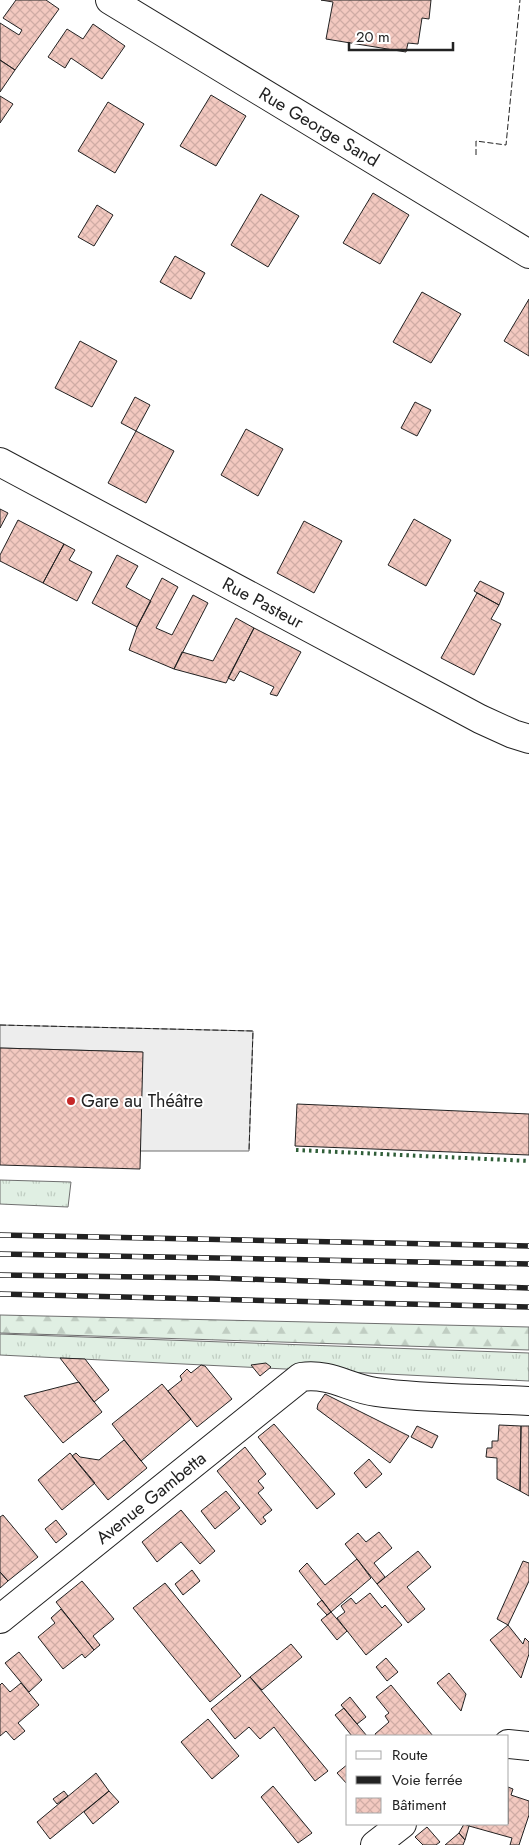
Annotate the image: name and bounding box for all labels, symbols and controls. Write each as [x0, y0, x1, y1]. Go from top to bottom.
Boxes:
scale bar [349, 20, 453, 52]
text: 20 m [356, 26, 390, 48]
street label: Rue George Sand [254, 81, 384, 173]
street label: Rue Pasteur [218, 571, 309, 636]
place label: Gare au Théâtre [81, 1088, 203, 1114]
marker: Gare au Théâtre [65, 1095, 77, 1107]
street label: Avenue Gambetta [90, 1445, 212, 1551]
legend [346, 1735, 509, 1825]
text: Route [392, 1744, 428, 1766]
text: Voie ferrée [392, 1769, 463, 1791]
text: Bâtiment [392, 1794, 446, 1816]

